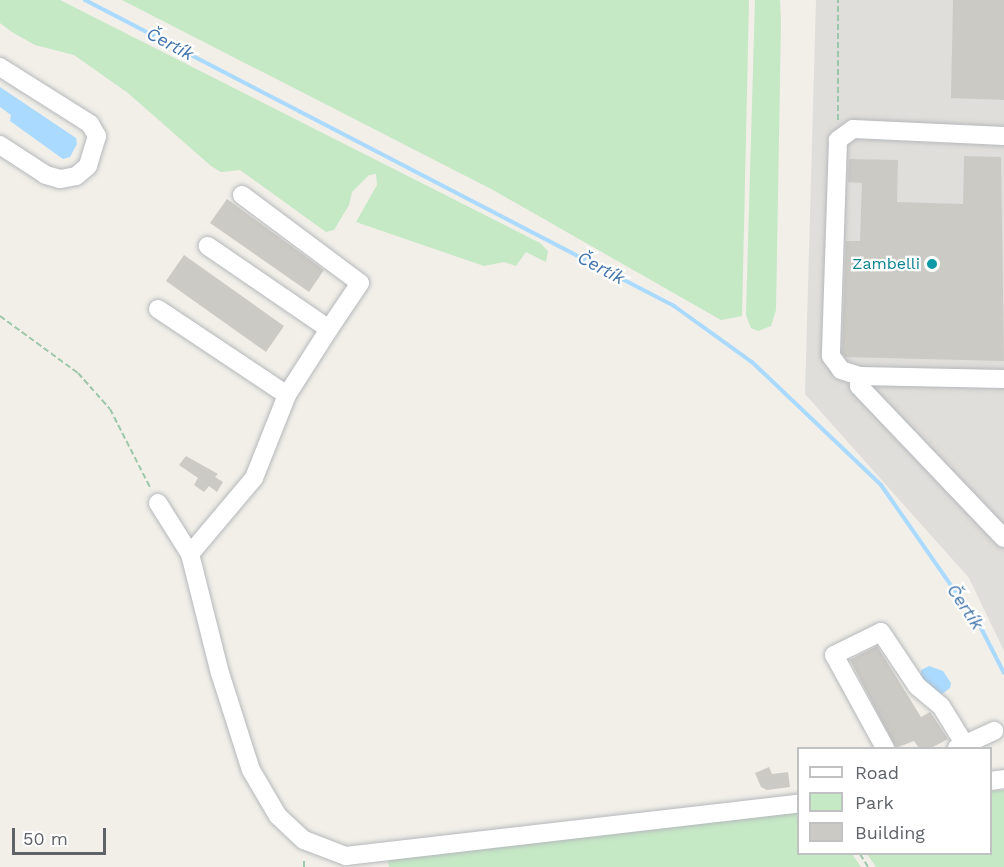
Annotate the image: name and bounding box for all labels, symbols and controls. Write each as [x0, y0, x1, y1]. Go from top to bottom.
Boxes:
water label: Čertík [143, 23, 197, 65]
water label: Čertík [574, 247, 628, 289]
place label: Zambelli [852, 254, 920, 274]
marker: Zambelli [925, 257, 939, 271]
water label: Čertík [942, 580, 988, 634]
legend [797, 747, 992, 855]
text: Road [855, 762, 899, 783]
text: Park [855, 792, 894, 813]
scale bar [15, 816, 110, 854]
text: Building [855, 822, 925, 843]
text: 50 m [23, 828, 68, 849]

